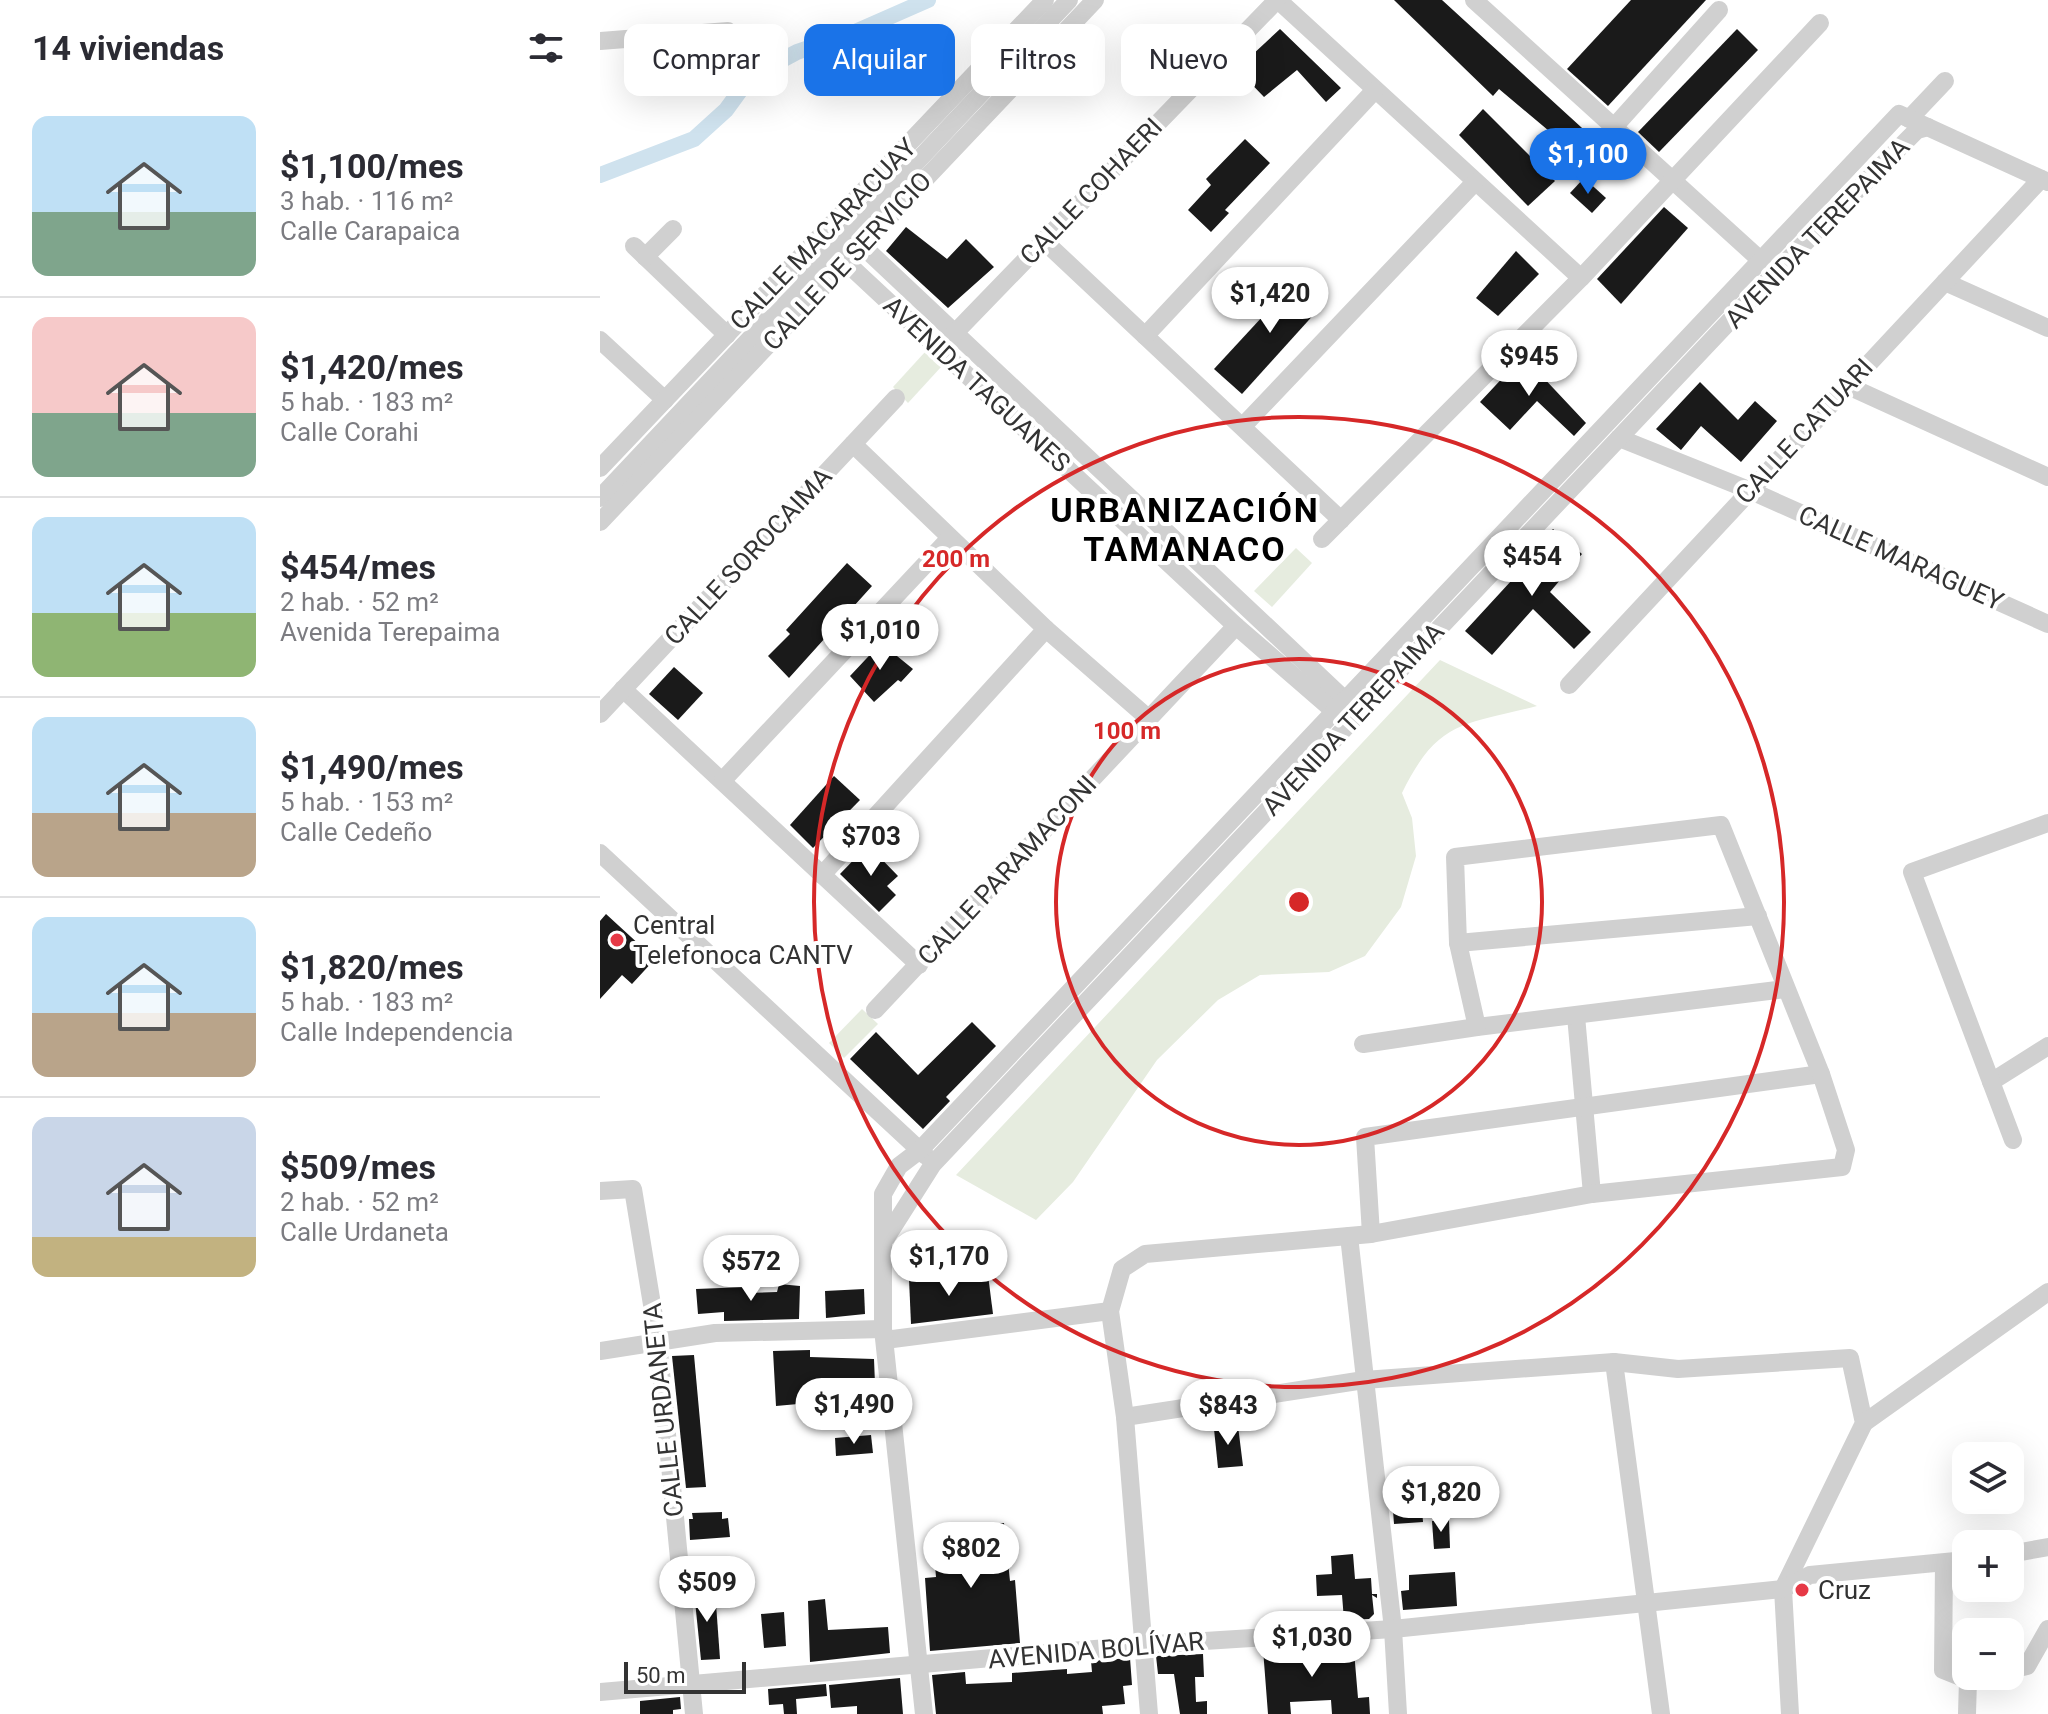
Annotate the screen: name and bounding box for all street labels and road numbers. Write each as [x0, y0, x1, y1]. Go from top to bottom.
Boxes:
street label: CALLE COHAERI [1014, 112, 1168, 270]
street label: CALLE MACARACUAY [724, 132, 922, 336]
street label: AVENIDA TEREPAIMA [1719, 132, 1915, 334]
street label: CALLE DE SERVICIO [757, 166, 937, 356]
street label: AVENIDA TAGUANES [878, 290, 1076, 478]
street label: CALLE CATUARI [1729, 352, 1879, 510]
street label: CALLE SOROCAIMA [658, 461, 838, 651]
street label: CALLE MARAGUEY [1794, 499, 2008, 617]
street label: AVENIDA TEREPAIMA [1256, 617, 1450, 821]
street label: CALLE PARAMACONI [911, 769, 1103, 971]
street label: CALLE URDANETA [637, 1302, 689, 1518]
street label: AVENIDA BOLÍVAR [987, 1626, 1205, 1674]

